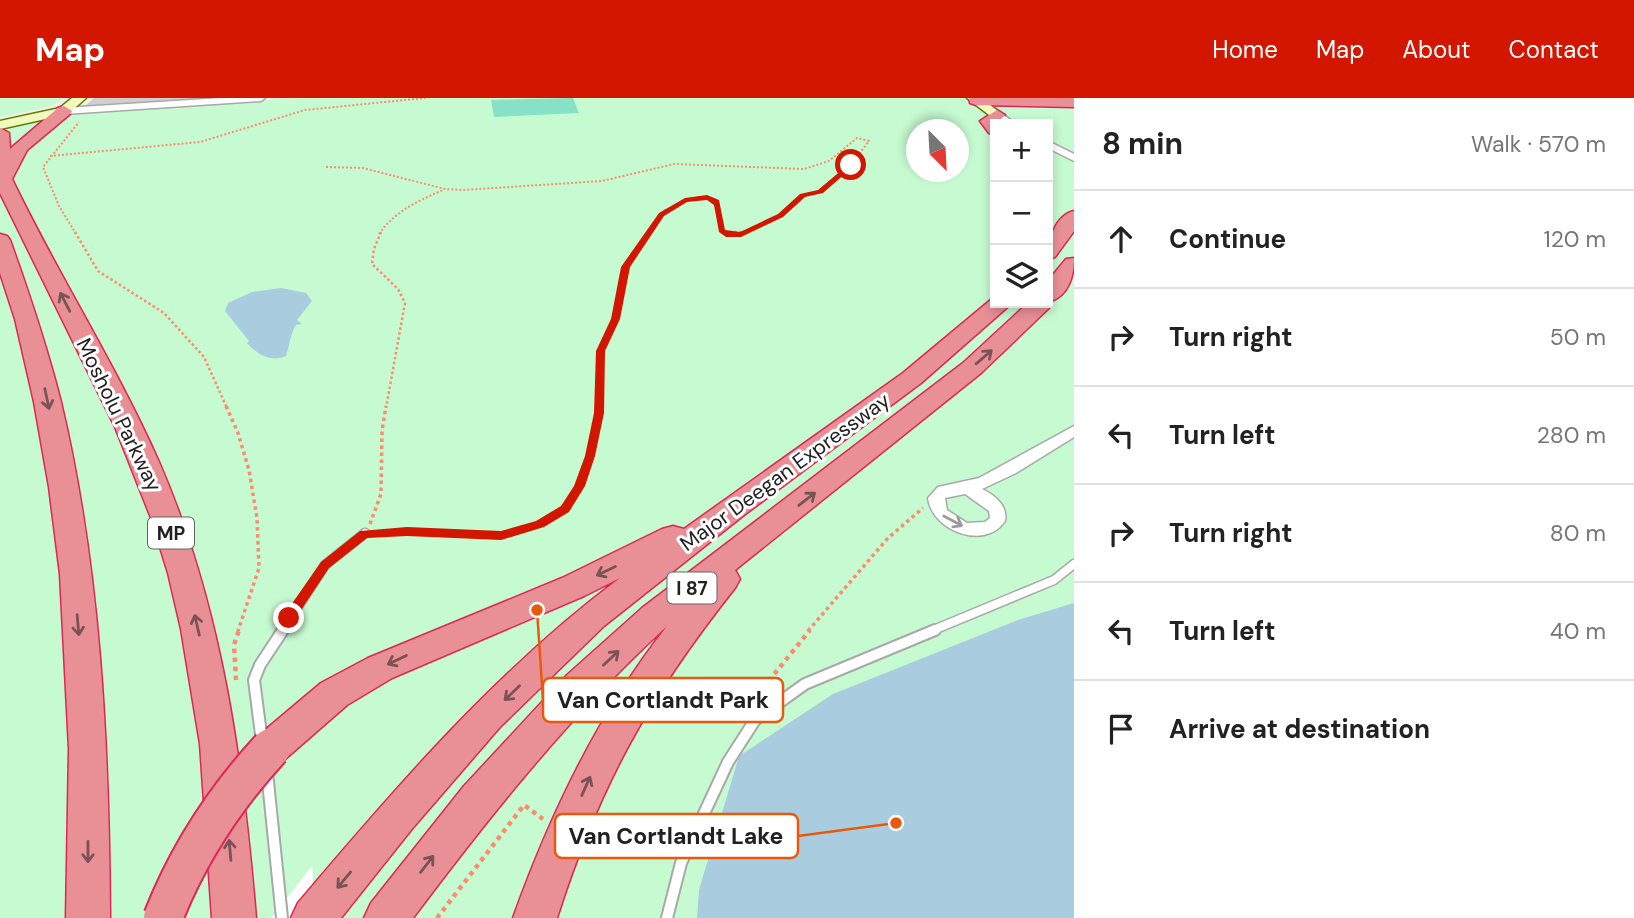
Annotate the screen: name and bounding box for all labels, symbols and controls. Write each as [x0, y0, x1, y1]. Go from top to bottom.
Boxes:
text: Map [35, 28, 105, 71]
text: Home [1212, 34, 1278, 65]
text: Map [1316, 34, 1364, 65]
text: About [1402, 34, 1471, 65]
text: Contact [1509, 34, 1599, 65]
north arrow [906, 119, 969, 182]
map controls [990, 119, 1053, 308]
button: + [990, 119, 1053, 182]
text: 8 min [1102, 124, 1183, 163]
text: Walk · 570 m [1471, 129, 1606, 159]
route start [835, 149, 866, 180]
button: − [990, 182, 1053, 245]
icon: ahead [1102, 220, 1140, 258]
text: Continue [1169, 222, 1286, 256]
text: 120 m [1543, 224, 1606, 254]
button: layers [990, 245, 1053, 308]
one-way arrow [57, 292, 71, 313]
icon: right [1102, 318, 1140, 356]
text: Turn right [1169, 320, 1293, 354]
text: 50 m [1550, 322, 1606, 352]
street label: Mosholu Parkway [70, 334, 168, 497]
one-way arrow [975, 349, 993, 365]
street label: Major Deegan Expressway [674, 386, 896, 558]
one-way arrow [41, 387, 55, 410]
icon: left [1102, 416, 1140, 454]
text: Turn left [1169, 418, 1276, 452]
text: 280 m [1537, 420, 1606, 450]
one-way arrow [797, 491, 815, 506]
icon: right [1102, 514, 1140, 552]
one-way arrow [942, 515, 963, 529]
text: Turn right [1169, 516, 1293, 550]
road number: MP [148, 518, 194, 548]
text: 80 m [1550, 518, 1606, 548]
one-way arrow [596, 564, 617, 578]
road number: I 87 [668, 573, 716, 603]
route end [273, 602, 304, 633]
icon: left [1102, 612, 1140, 650]
one-way arrow [72, 613, 85, 635]
one-way arrow [189, 614, 203, 637]
text: Turn left [1169, 614, 1276, 648]
text: 40 m [1550, 616, 1606, 646]
one-way arrow [602, 649, 619, 666]
one-way arrow [387, 653, 408, 667]
callout: Van Cortlandt Park [543, 678, 783, 722]
one-way arrow [504, 684, 521, 701]
text: Van Cortlandt Park [557, 685, 769, 715]
icon: arrive [1102, 710, 1140, 748]
text: Arrive at destination [1169, 712, 1430, 746]
one-way arrow [580, 776, 593, 797]
callout: Van Cortlandt Lake [555, 814, 798, 858]
text: Van Cortlandt Lake [569, 821, 783, 851]
one-way arrow [223, 839, 236, 862]
one-way arrow [82, 840, 95, 863]
one-way arrow [420, 855, 435, 873]
one-way arrow [336, 871, 352, 889]

